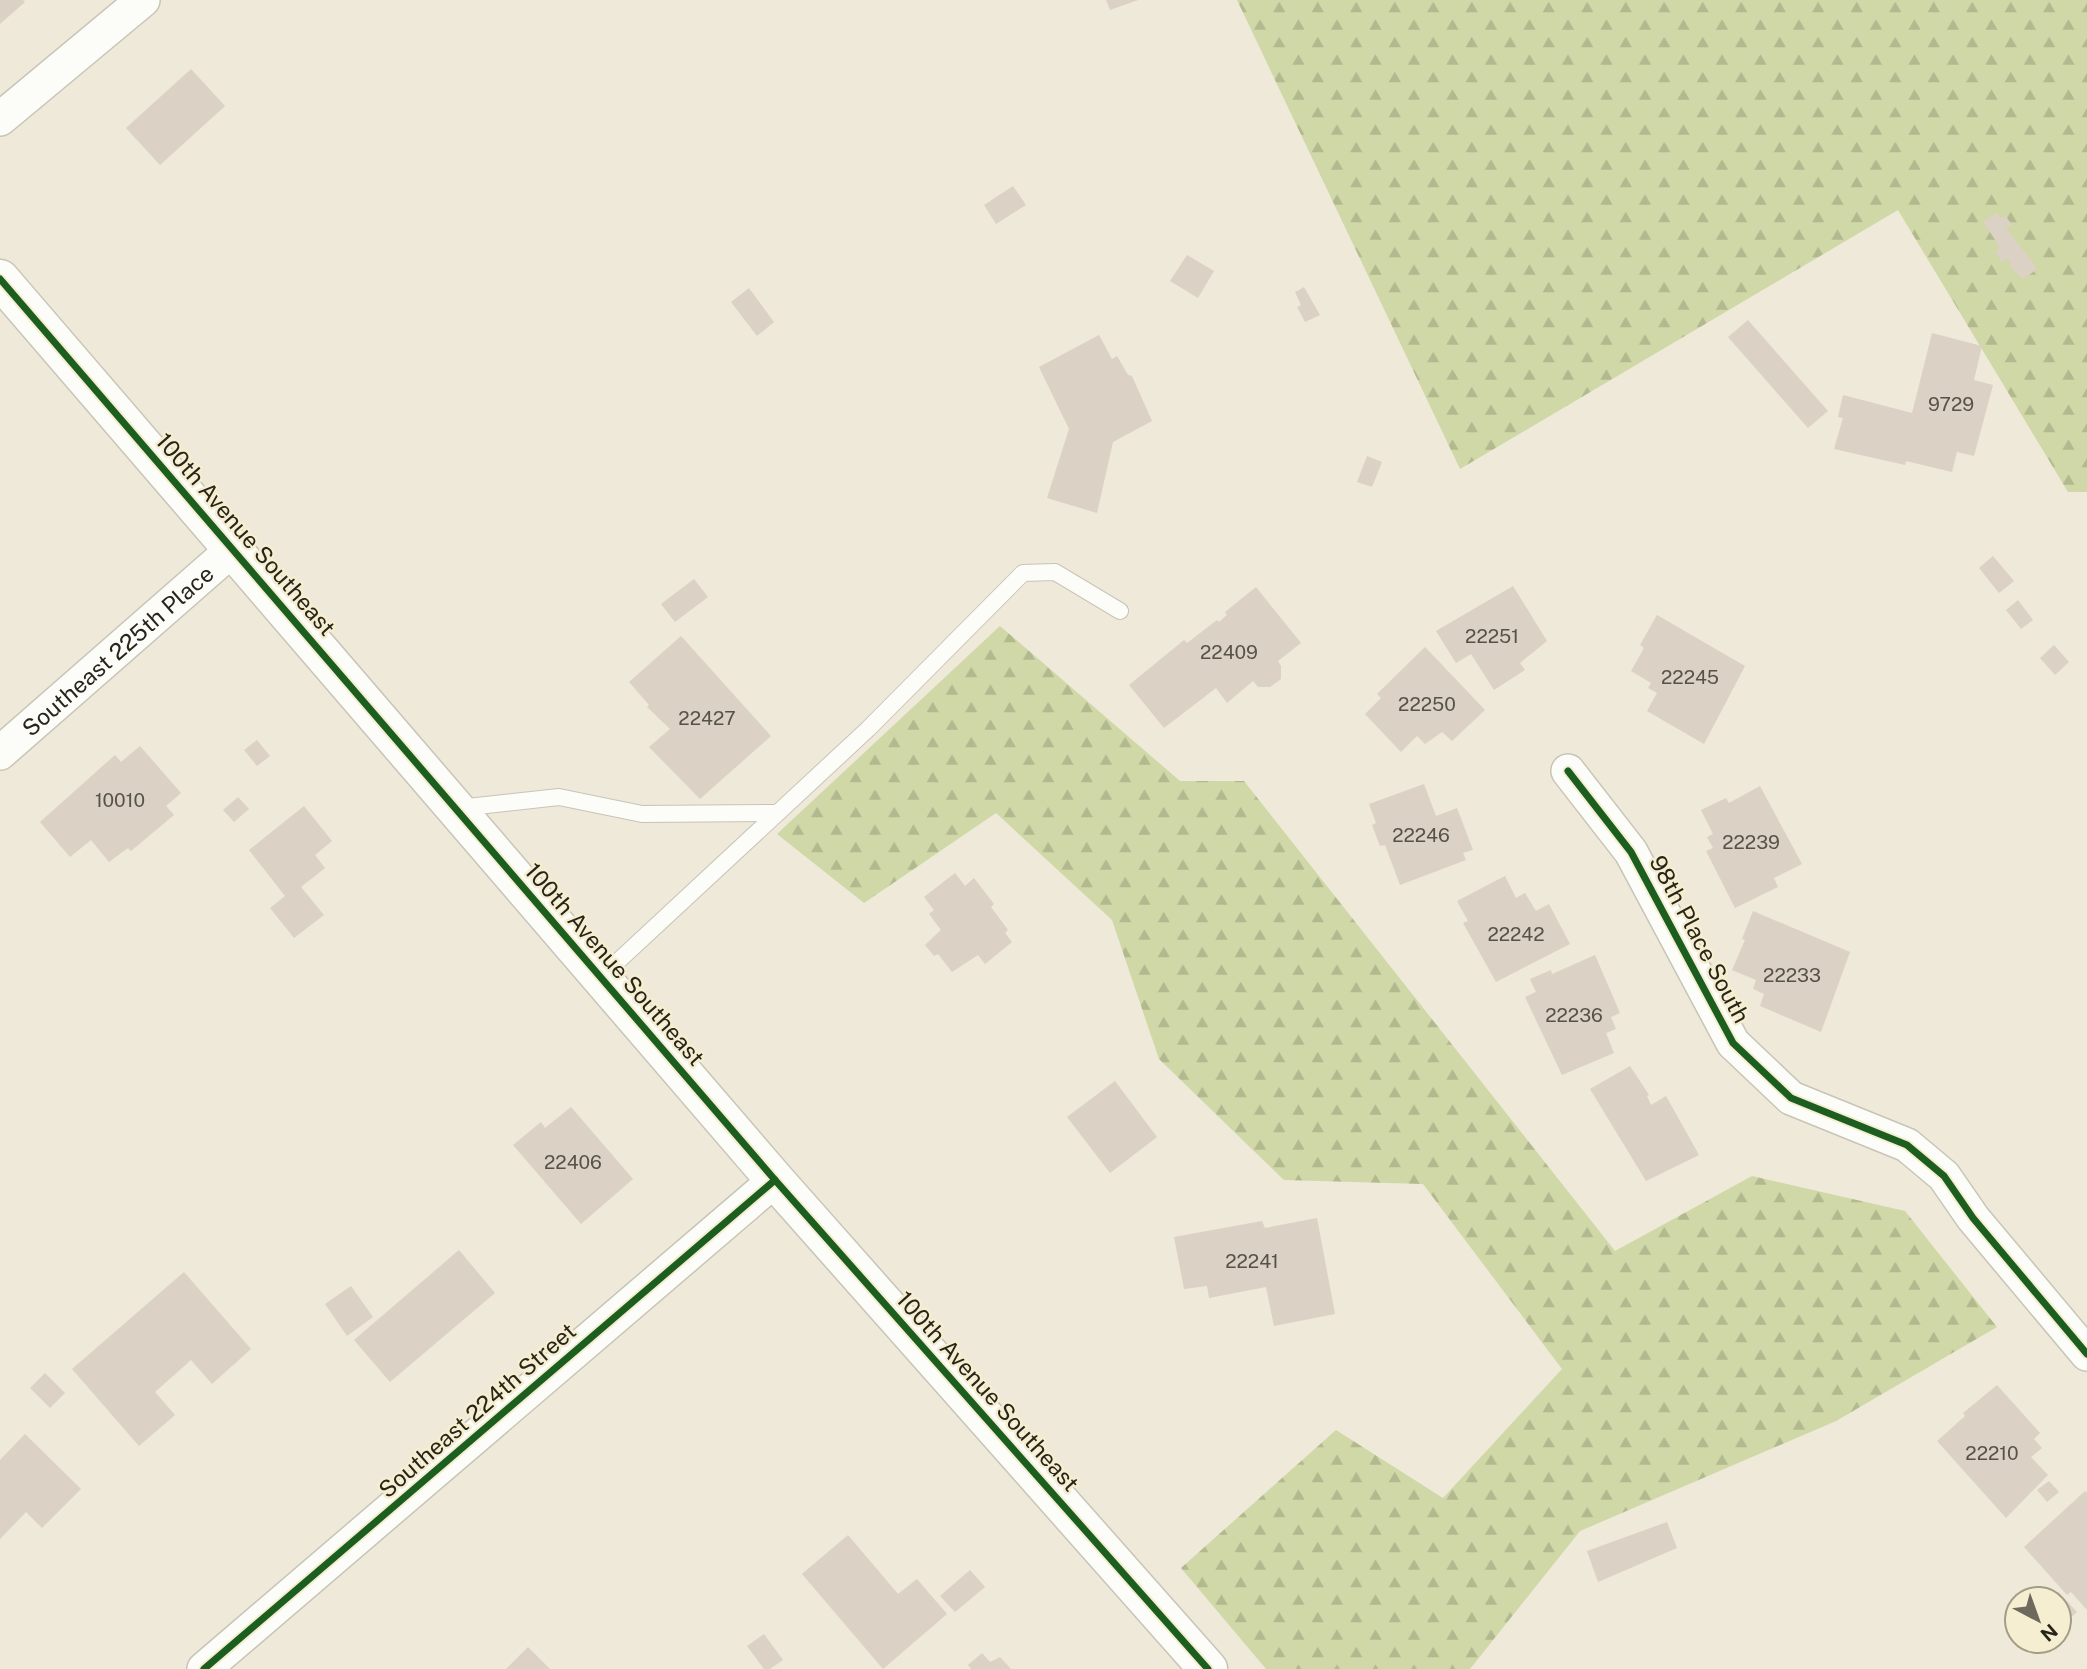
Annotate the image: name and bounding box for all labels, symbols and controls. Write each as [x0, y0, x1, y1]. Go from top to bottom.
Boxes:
house number: 9729 [1928, 393, 1974, 415]
street label: 100th Avenue Southeast [151, 427, 341, 641]
street label: Southeast 225th Place [16, 559, 218, 741]
house number: 22251 [1465, 625, 1519, 647]
house number: 22409 [1200, 641, 1258, 663]
house number: 22245 [1661, 666, 1719, 688]
house number: 22250 [1398, 693, 1456, 715]
house number: 22427 [678, 707, 736, 729]
house number: 10010 [95, 789, 145, 811]
house number: 22246 [1392, 824, 1450, 846]
house number: 22239 [1722, 831, 1780, 853]
street label: 98th Place South [1644, 851, 1756, 1027]
street label: 100th Avenue Southeast [520, 857, 710, 1071]
house number: 22242 [1487, 923, 1545, 945]
house number: 22233 [1763, 964, 1821, 986]
house number: 22236 [1545, 1004, 1603, 1026]
house number: 22406 [544, 1151, 602, 1173]
house number: 22241 [1225, 1250, 1279, 1272]
street label: 100th Avenue Southeast [891, 1286, 1085, 1496]
street label: Southeast 224th Street [373, 1317, 581, 1503]
house number: 22210 [1965, 1442, 2019, 1464]
north arrow [2003, 1585, 2073, 1655]
text: N [2036, 1620, 2062, 1646]

